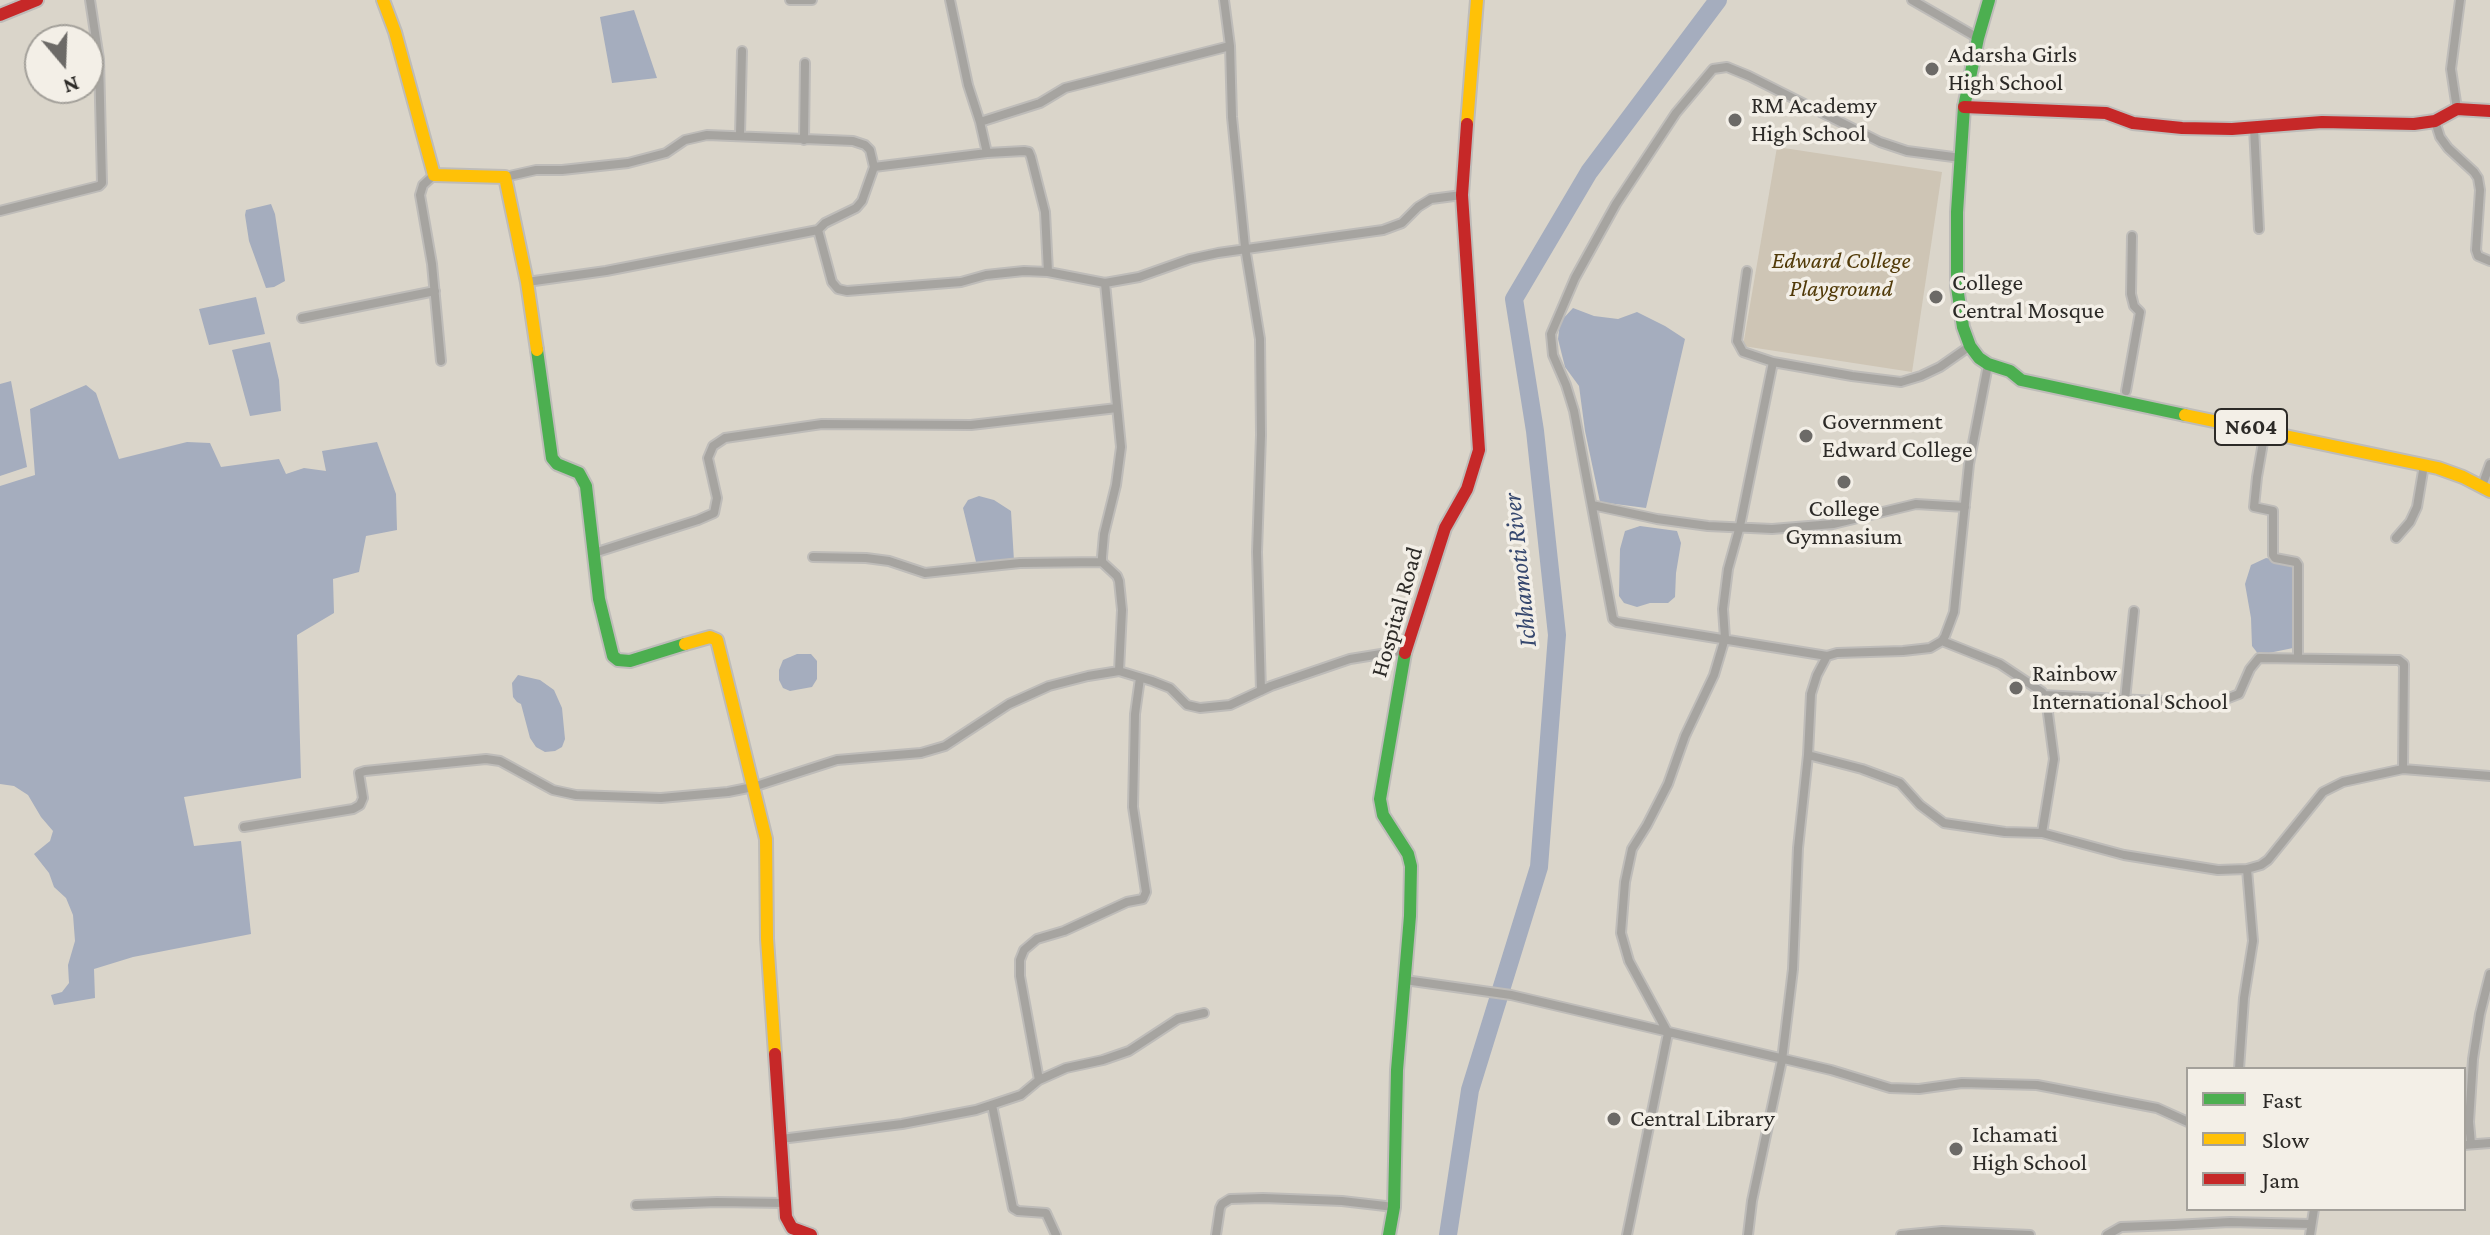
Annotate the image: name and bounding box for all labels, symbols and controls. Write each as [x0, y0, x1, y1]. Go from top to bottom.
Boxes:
north arrow [24, 24, 104, 104]
place label: Adarsha Girls High School [1948, 41, 2077, 97]
marker: Adarsha Girls High School [1923, 60, 1941, 78]
text: N [60, 71, 82, 100]
place label: RM Academy High School [1751, 92, 1877, 148]
marker: RM Academy High School [1726, 111, 1744, 129]
park label: Edward College Playground [1771, 247, 1911, 303]
place label: College Central Mosque [1952, 269, 2104, 325]
marker: College Central Mosque [1927, 288, 1945, 306]
place label: Government Edward College [1822, 408, 1973, 464]
road number: N604 [2215, 409, 2287, 445]
marker: Government Edward College [1797, 427, 1815, 445]
marker: College Gymnasium [1835, 473, 1853, 491]
water label: Ichhamoti River [1496, 491, 1544, 649]
place label: College Gymnasium [1785, 495, 1903, 551]
street label: Hospital Road [1365, 543, 1429, 681]
place label: Rainbow International School [2032, 660, 2228, 716]
marker: Rainbow International School [2007, 679, 2025, 697]
legend [2186, 1067, 2466, 1211]
text: Fast [2262, 1086, 2302, 1113]
place label: Central Library [1630, 1105, 1775, 1133]
marker: Central Library [1605, 1110, 1623, 1128]
place label: Ichamati High School [1972, 1121, 2087, 1177]
text: Slow [2262, 1126, 2309, 1153]
marker: Ichamati High School [1947, 1140, 1965, 1158]
text: Jam [2262, 1166, 2300, 1193]

